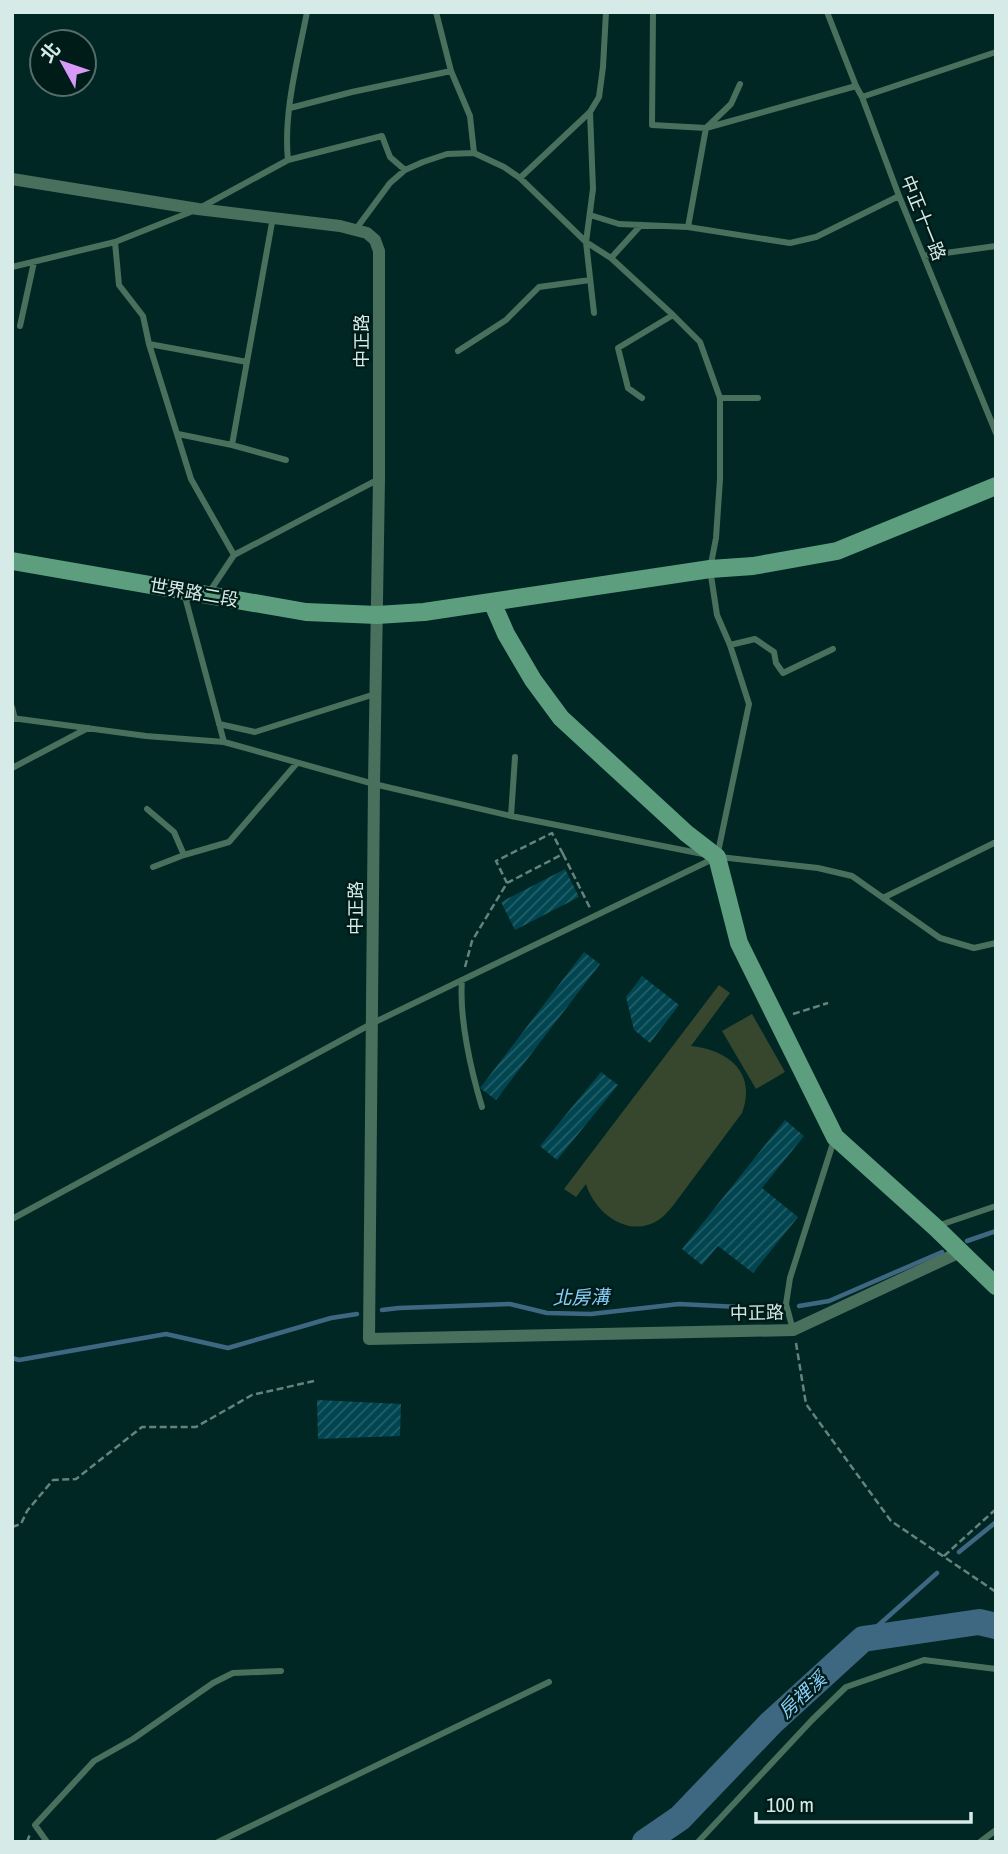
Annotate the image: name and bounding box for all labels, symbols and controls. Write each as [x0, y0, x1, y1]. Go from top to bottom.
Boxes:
north arrow [28, 28, 98, 98]
text: 北 [34, 36, 66, 68]
street label: 中正十一路 [895, 171, 952, 264]
street label: 中正路 [349, 314, 374, 368]
street label: 世界路二段 [148, 572, 241, 613]
street label: 中正路 [343, 881, 368, 935]
water label: 北房溝 [552, 1283, 613, 1310]
street label: 中正路 [730, 1300, 784, 1325]
water label: 房裡溪 [772, 1664, 834, 1724]
scale bar [756, 1780, 971, 1824]
text: 100 m [766, 1790, 814, 1819]

